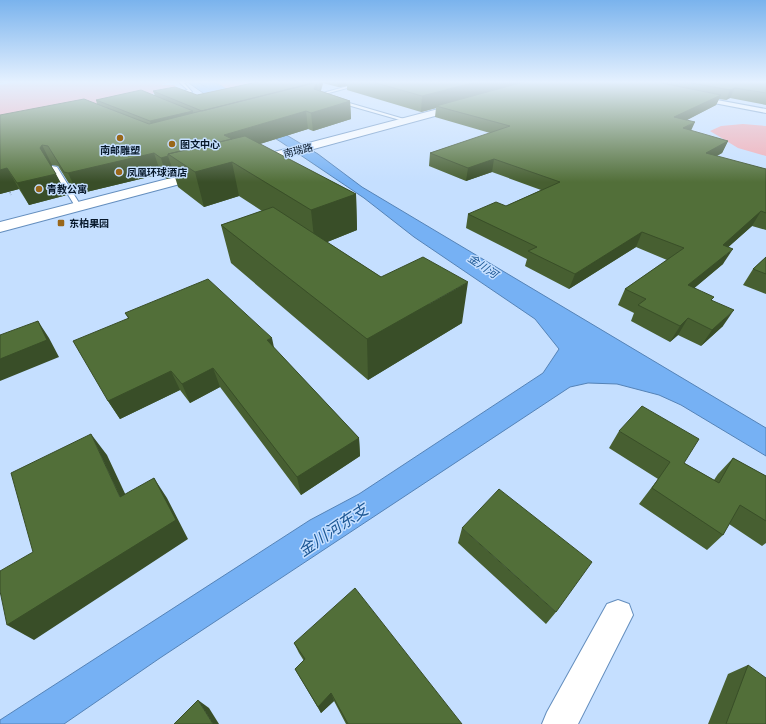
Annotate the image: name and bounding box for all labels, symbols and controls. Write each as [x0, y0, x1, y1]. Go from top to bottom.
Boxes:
marker: 南邮雕塑 [115, 133, 125, 143]
place label: 图文中心 [180, 138, 220, 150]
marker: 图文中心 [167, 139, 177, 149]
street label: 南瑞路 [282, 141, 314, 159]
place label: 南邮雕塑 [100, 144, 140, 156]
place label: 凤凰环球酒店 [127, 166, 187, 178]
marker: 凤凰环球酒店 [114, 167, 124, 177]
place label: 青教公寓 [47, 183, 87, 195]
marker: 青教公寓 [34, 184, 44, 194]
place label: 东柏果园 [69, 217, 109, 229]
marker: 东柏果园 [56, 218, 66, 228]
water label: 金川河 [466, 252, 502, 281]
water label: 金川河东支 [295, 499, 373, 560]

